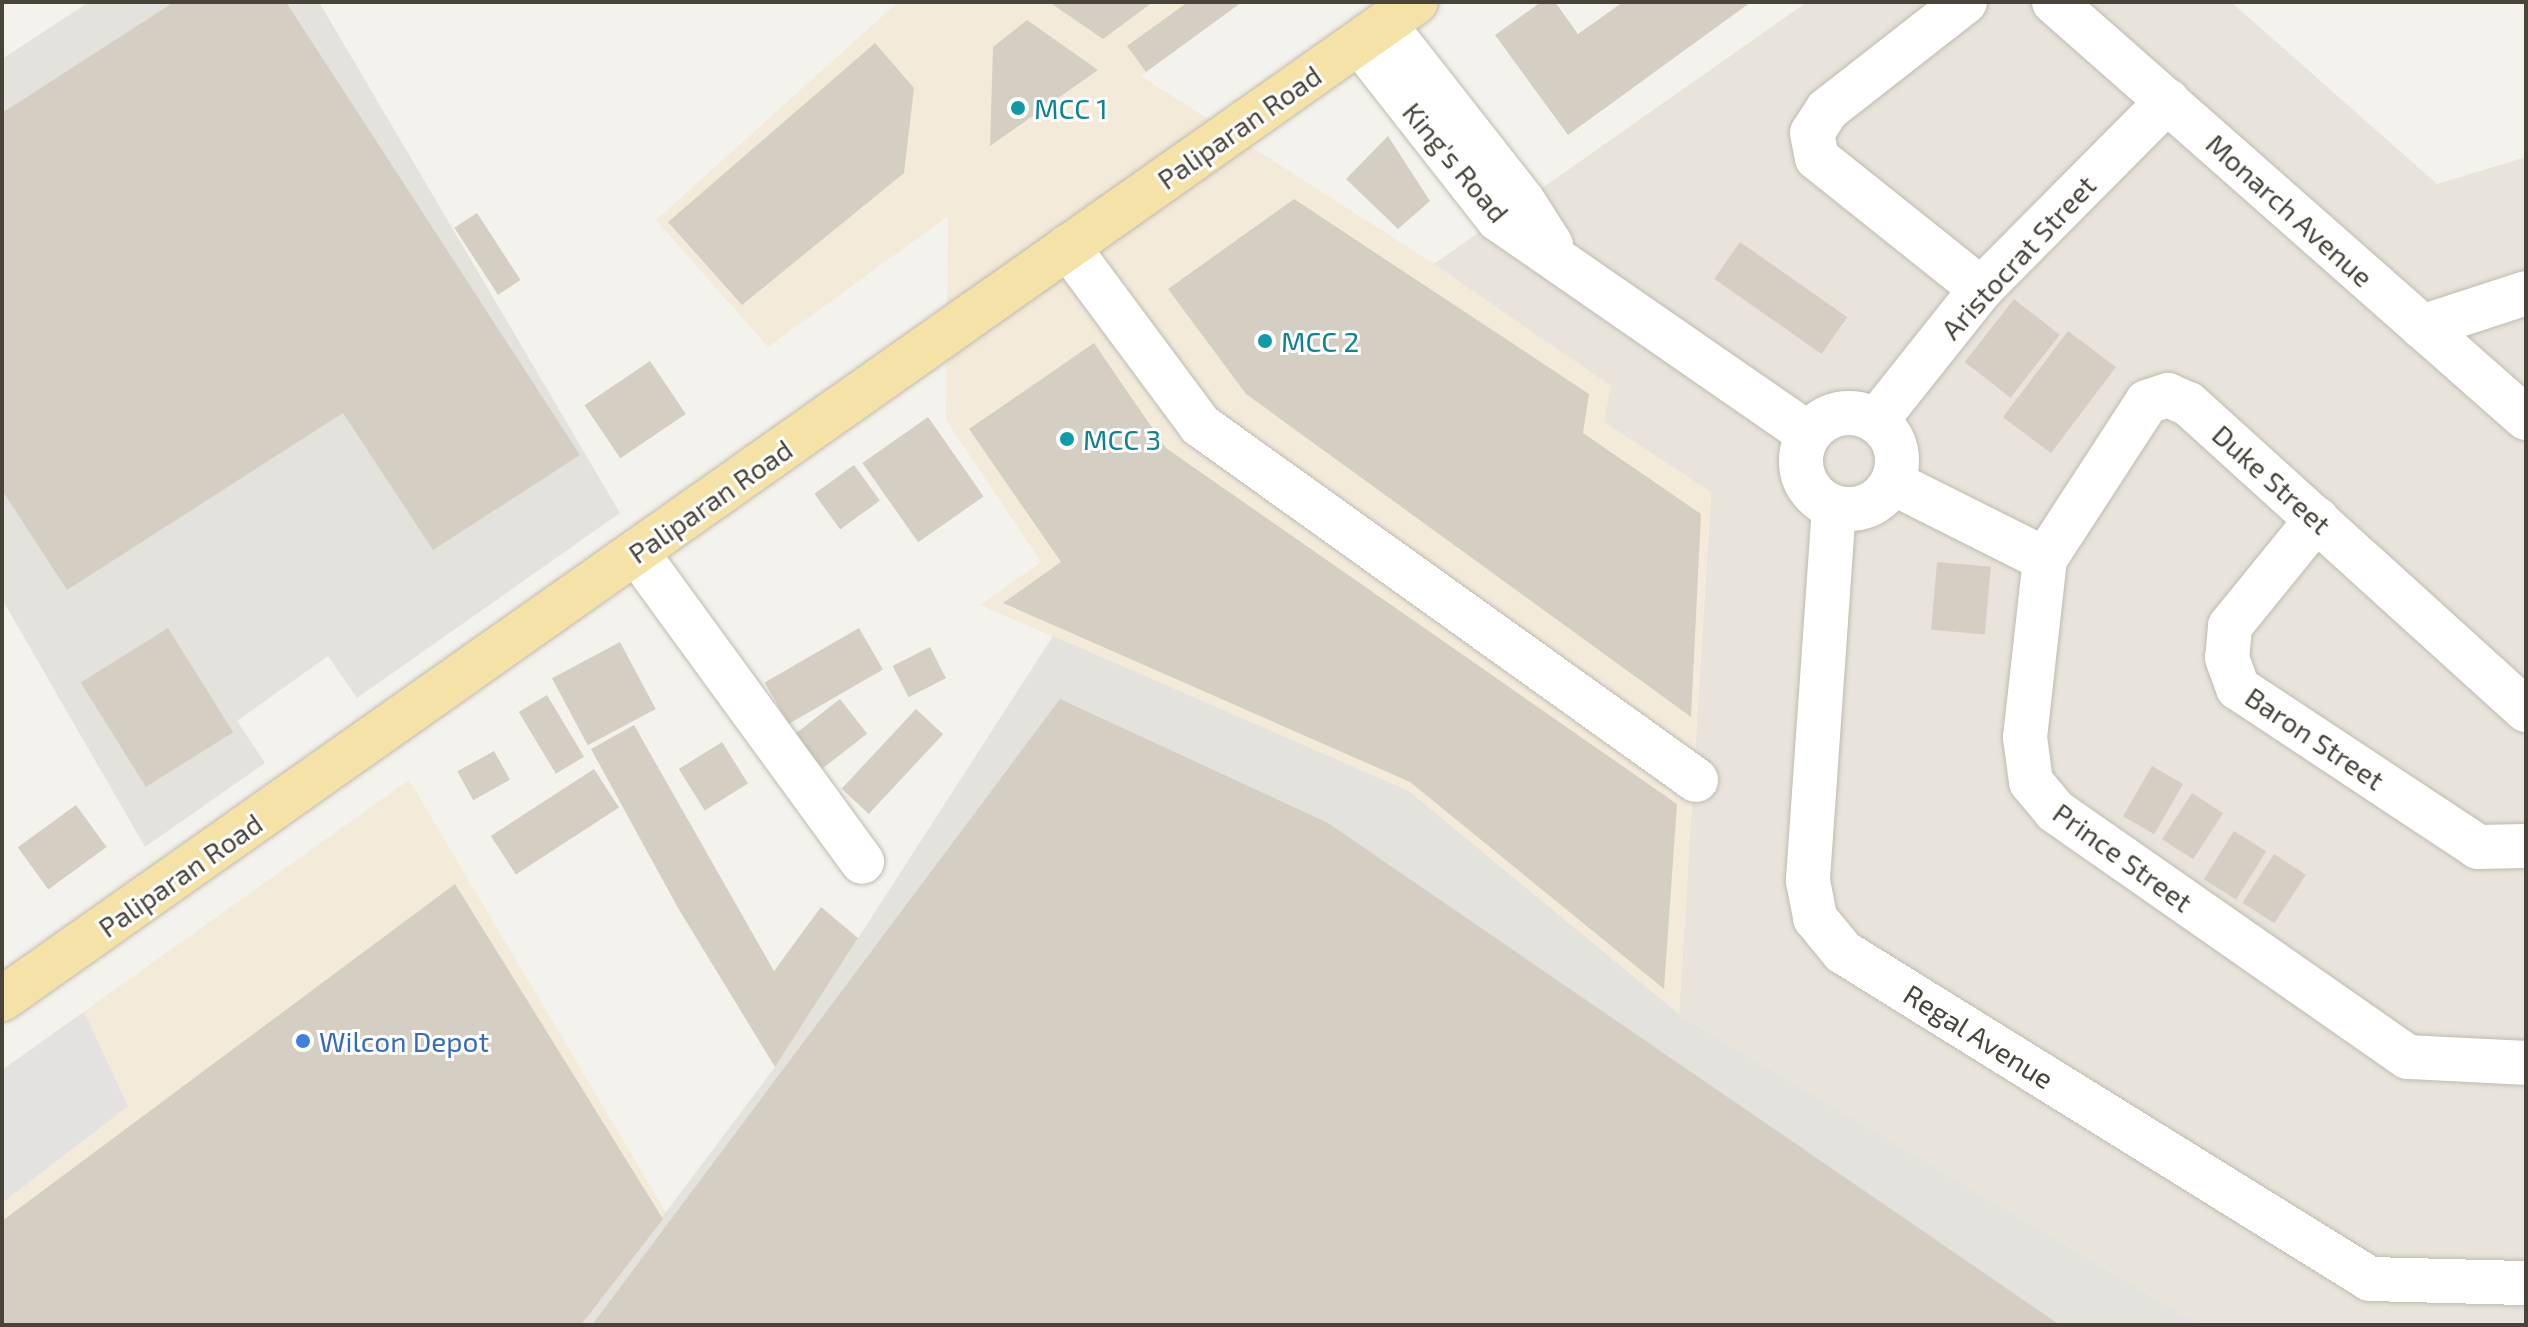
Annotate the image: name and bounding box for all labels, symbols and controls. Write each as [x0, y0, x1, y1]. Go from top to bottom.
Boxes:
street label: Paliparan Road [1151, 58, 1327, 196]
place label: MCC 1 [1034, 91, 1108, 125]
street label: King's Road [1396, 95, 1516, 229]
marker: MCC 1 [1009, 99, 1027, 117]
street label: Monarch Avenue [2200, 126, 2380, 294]
street label: Aristocrat Street [1934, 168, 2102, 346]
place label: MCC 2 [1281, 324, 1359, 358]
marker: MCC 2 [1256, 332, 1274, 350]
street label: Duke Street [2206, 417, 2338, 541]
place label: MCC 3 [1083, 422, 1161, 456]
marker: MCC 3 [1058, 430, 1076, 448]
street label: Paliparan Road [622, 432, 798, 570]
street label: Baron Street [2239, 679, 2391, 797]
street label: Prince Street [2047, 795, 2199, 919]
street label: Paliparan Road [92, 806, 268, 944]
street label: Regal Avenue [1897, 976, 2061, 1096]
place label: Wilcon Depot [319, 1024, 489, 1058]
marker: Wilcon Depot [294, 1032, 312, 1050]

